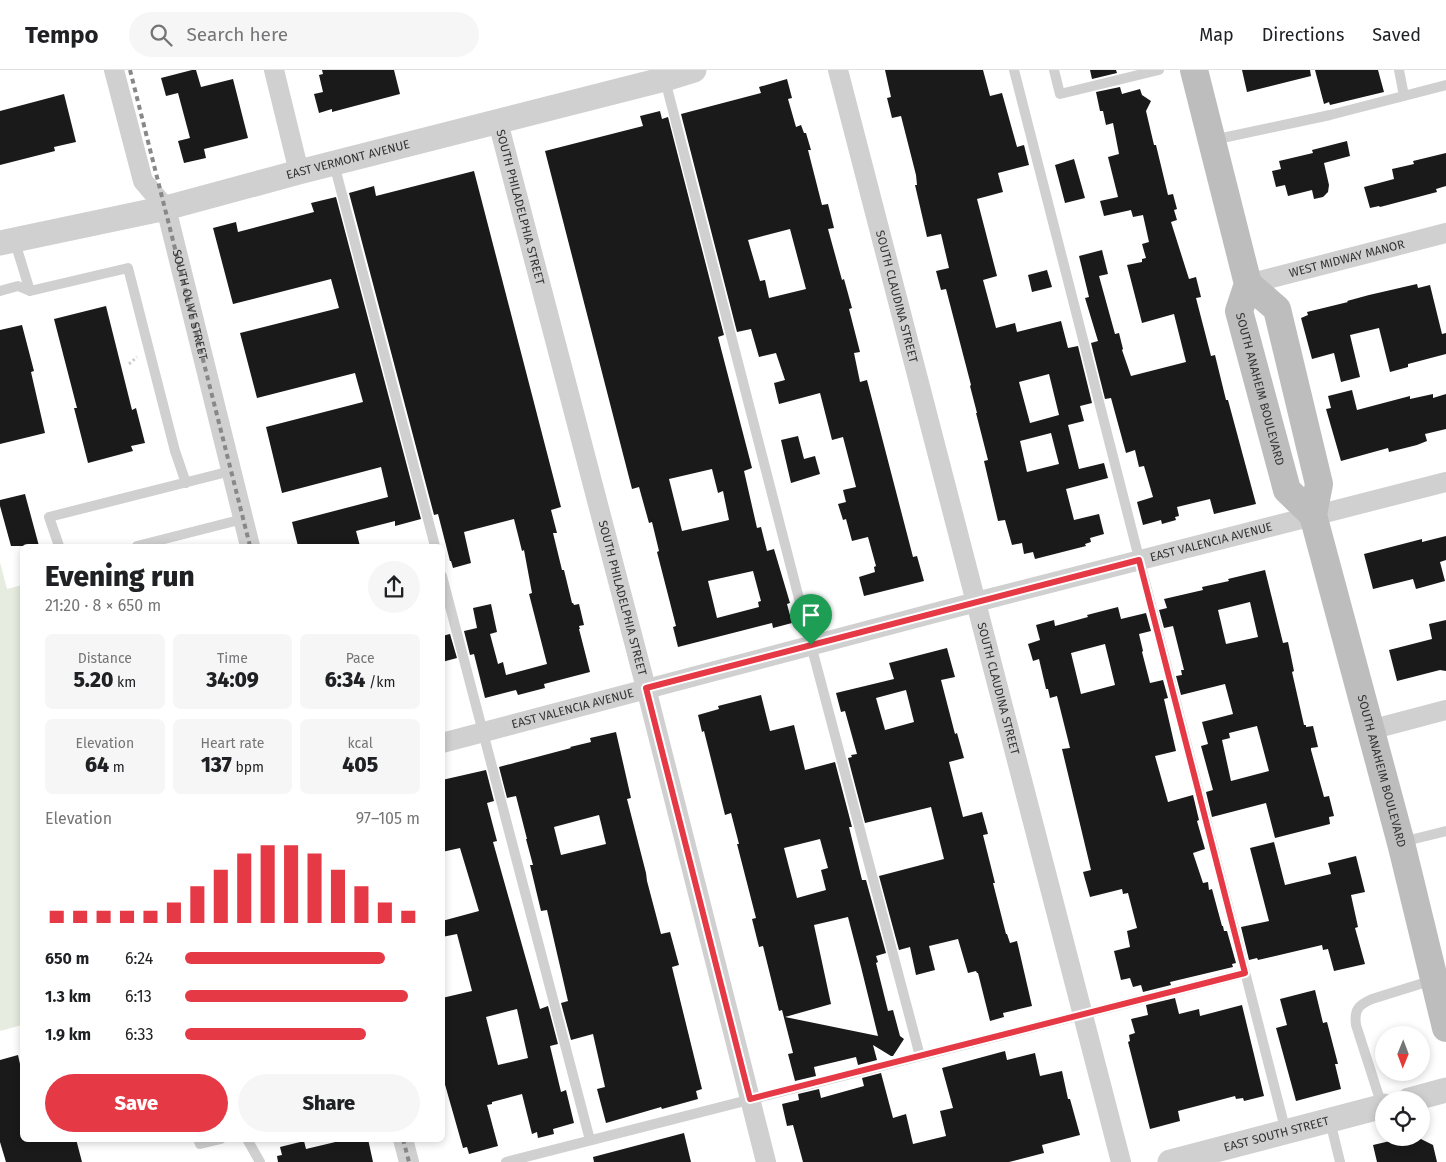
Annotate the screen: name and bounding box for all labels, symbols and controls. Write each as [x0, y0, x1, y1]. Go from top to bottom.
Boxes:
search box [129, 12, 479, 57]
text: Tempo [25, 21, 99, 49]
icon: search [147, 21, 175, 49]
text: Search here [187, 23, 288, 46]
text: Map [1199, 24, 1234, 46]
text: Directions [1262, 24, 1344, 46]
text: Saved [1372, 24, 1421, 46]
street label: SOUTH PHILADELPHIA STREET [493, 128, 547, 287]
street label: EAST VERMONT AVENUE [285, 137, 411, 182]
street label: SOUTH CLAUDINA STREET [873, 229, 921, 365]
street label: WEST MIDWAY MANOR [1288, 237, 1406, 280]
street label: SOUTH OLIVE STREET [170, 248, 211, 362]
street label: SOUTH ANAHEIM BOULEVARD [1233, 311, 1287, 467]
street label: SOUTH PHILADELPHIA STREET [595, 519, 650, 678]
street label: EAST VALENCIA AVENUE [1148, 520, 1274, 564]
text: Evening run [45, 560, 195, 593]
button: share [368, 561, 420, 613]
pin [790, 594, 832, 645]
text: 21:20 · 8 × 650 m [45, 596, 161, 615]
icon: arrive [797, 601, 825, 629]
street label: SOUTH CLAUDINA STREET [974, 621, 1022, 757]
text: Distance [78, 650, 132, 667]
text: Time [217, 650, 248, 667]
text: Pace [346, 650, 375, 667]
text: 5.20 [73, 667, 113, 693]
text: 34:09 [206, 667, 259, 693]
text: 6:34 [325, 667, 365, 693]
text: km [113, 674, 136, 691]
text: /km [365, 674, 396, 691]
street label: EAST VALENCIA AVENUE [510, 686, 635, 731]
street label: SOUTH ANAHEIM BOULEVARD [1355, 693, 1409, 849]
text: Elevation [75, 735, 134, 752]
text: Heart rate [201, 735, 264, 752]
text: kcal [348, 735, 373, 752]
text: 64 [85, 752, 109, 778]
text: 137 [201, 752, 232, 778]
text: 405 [342, 752, 378, 778]
text: m [109, 759, 125, 776]
text: bpm [232, 759, 264, 776]
text: Elevation [45, 809, 112, 828]
text: 97–105 m [356, 809, 420, 828]
text: 650 m [45, 949, 89, 968]
text: 6:24 [125, 949, 153, 968]
text: 1.3 km [45, 987, 91, 1006]
text: 6:13 [125, 987, 152, 1006]
text: 1.9 km [45, 1025, 91, 1044]
text: 6:33 [125, 1025, 153, 1044]
north arrow [1375, 1026, 1430, 1081]
map controls [1375, 1026, 1430, 1146]
button: Save [45, 1074, 228, 1132]
button: Share [238, 1074, 420, 1132]
button: locate [1375, 1091, 1430, 1146]
street label: EAST SOUTH STREET [1222, 1113, 1331, 1155]

